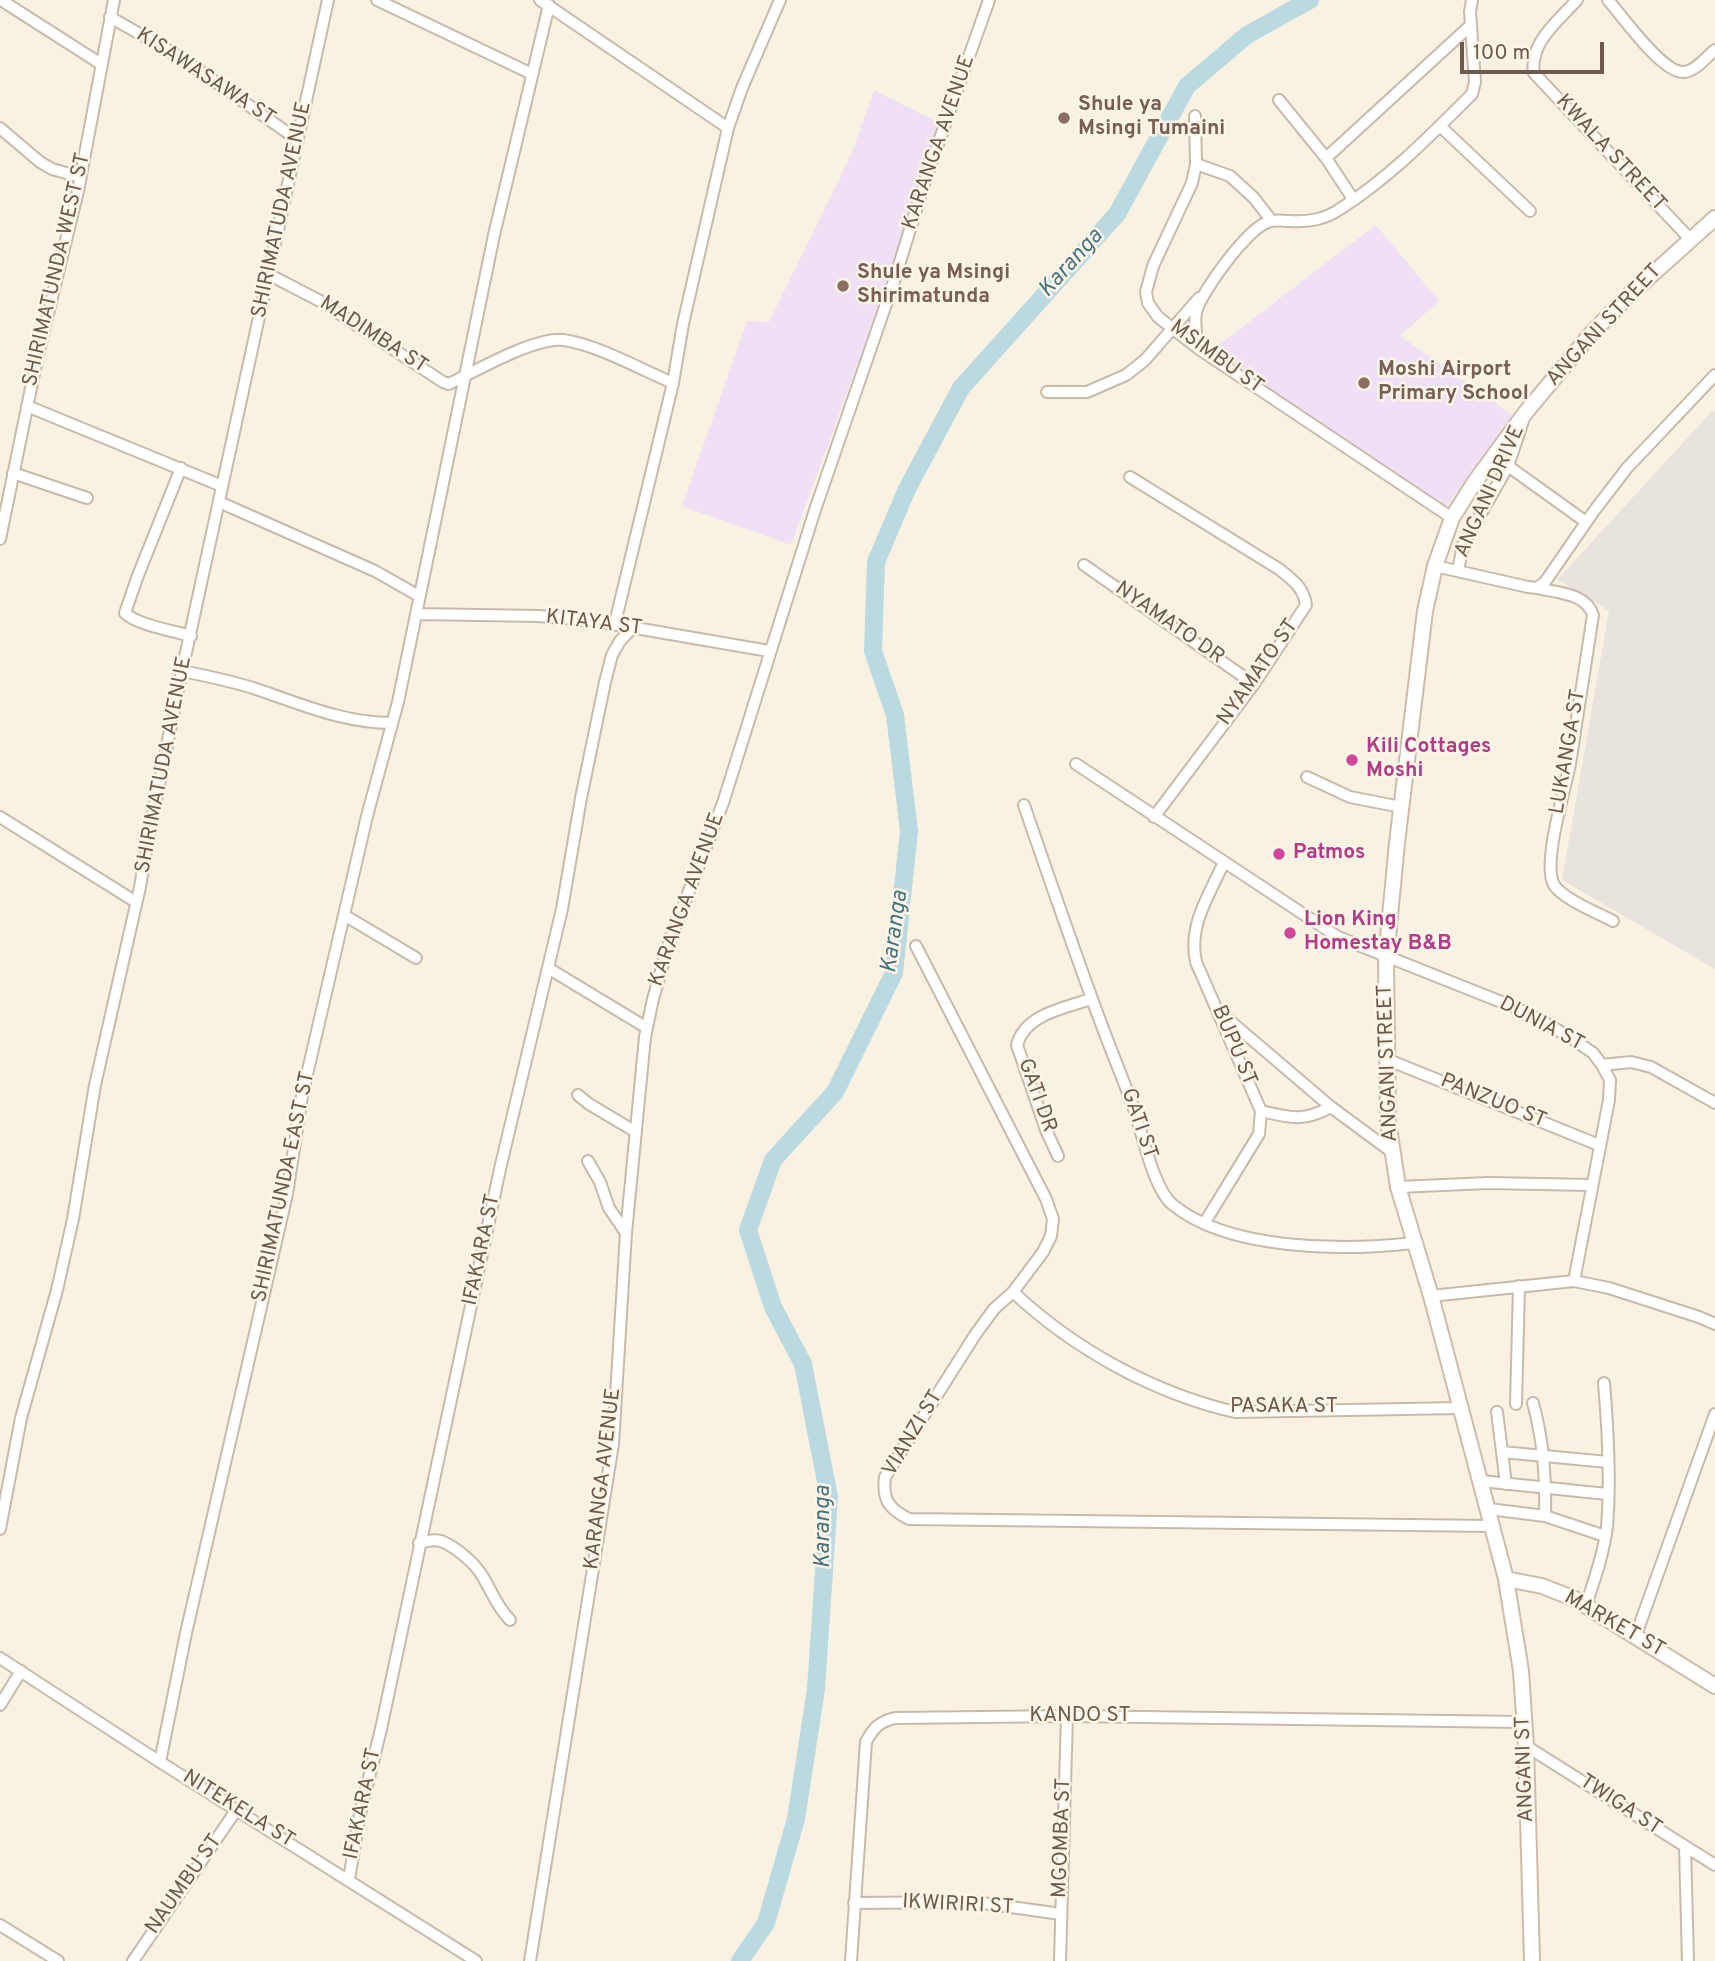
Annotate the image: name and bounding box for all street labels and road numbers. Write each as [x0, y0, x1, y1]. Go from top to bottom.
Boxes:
street label: KISAWASAWA ST [131, 24, 279, 132]
street label: KARANGA AVENUE [898, 52, 982, 234]
street label: KWALA STREET [1549, 90, 1671, 218]
street label: SHIRIMATUDA AVENUE [248, 100, 318, 320]
street label: SHIRIMATUNDA WEST ST [19, 151, 97, 389]
street label: ANGANI STREET [1542, 260, 1668, 392]
street label: MADIMBA ST [314, 292, 432, 380]
street label: MSIMBU ST [1164, 316, 1268, 400]
street label: ANGANI DRIVE [1451, 422, 1531, 562]
street label: NYAMATO DR [1109, 577, 1229, 671]
street label: KITAYA ST [544, 606, 644, 642]
street label: NYAMATO ST [1213, 615, 1305, 731]
street label: SHIRIMATUDA AVENUE [132, 654, 198, 876]
street label: LUKANGA ST [1546, 688, 1592, 816]
street label: KARANGA AVENUE [645, 810, 731, 990]
street label: ANGANI STREET [1374, 984, 1404, 1142]
street label: DUNIA ST [1494, 992, 1588, 1058]
street label: BUPU ST [1205, 1002, 1261, 1090]
street label: GATI DR [1011, 1055, 1061, 1137]
street label: SHIRIMATUNDA EAST ST [248, 1069, 322, 1305]
street label: PANZUO ST [1436, 1069, 1550, 1135]
street label: GATI ST [1114, 1085, 1162, 1163]
street label: IFAKARA ST [459, 1192, 507, 1308]
street label: VIANZI ST [878, 1386, 950, 1482]
street label: KARANGA AVENUE [580, 1387, 628, 1571]
street label: PASAKA ST [1230, 1395, 1338, 1421]
street label: MARKET ST [1559, 1586, 1669, 1664]
street label: KANDO ST [1029, 1704, 1131, 1730]
street label: ANGANI ST [1512, 1715, 1540, 1823]
street label: IFAKARA ST [340, 1746, 388, 1862]
street label: NITEKELA ST [177, 1766, 299, 1854]
street label: TWIGA ST [1574, 1770, 1666, 1842]
street label: MGOMBA ST [1048, 1778, 1078, 1898]
street label: NAUMBU ST [141, 1830, 229, 1940]
street label: IKWIRIRI ST [901, 1890, 1015, 1922]

